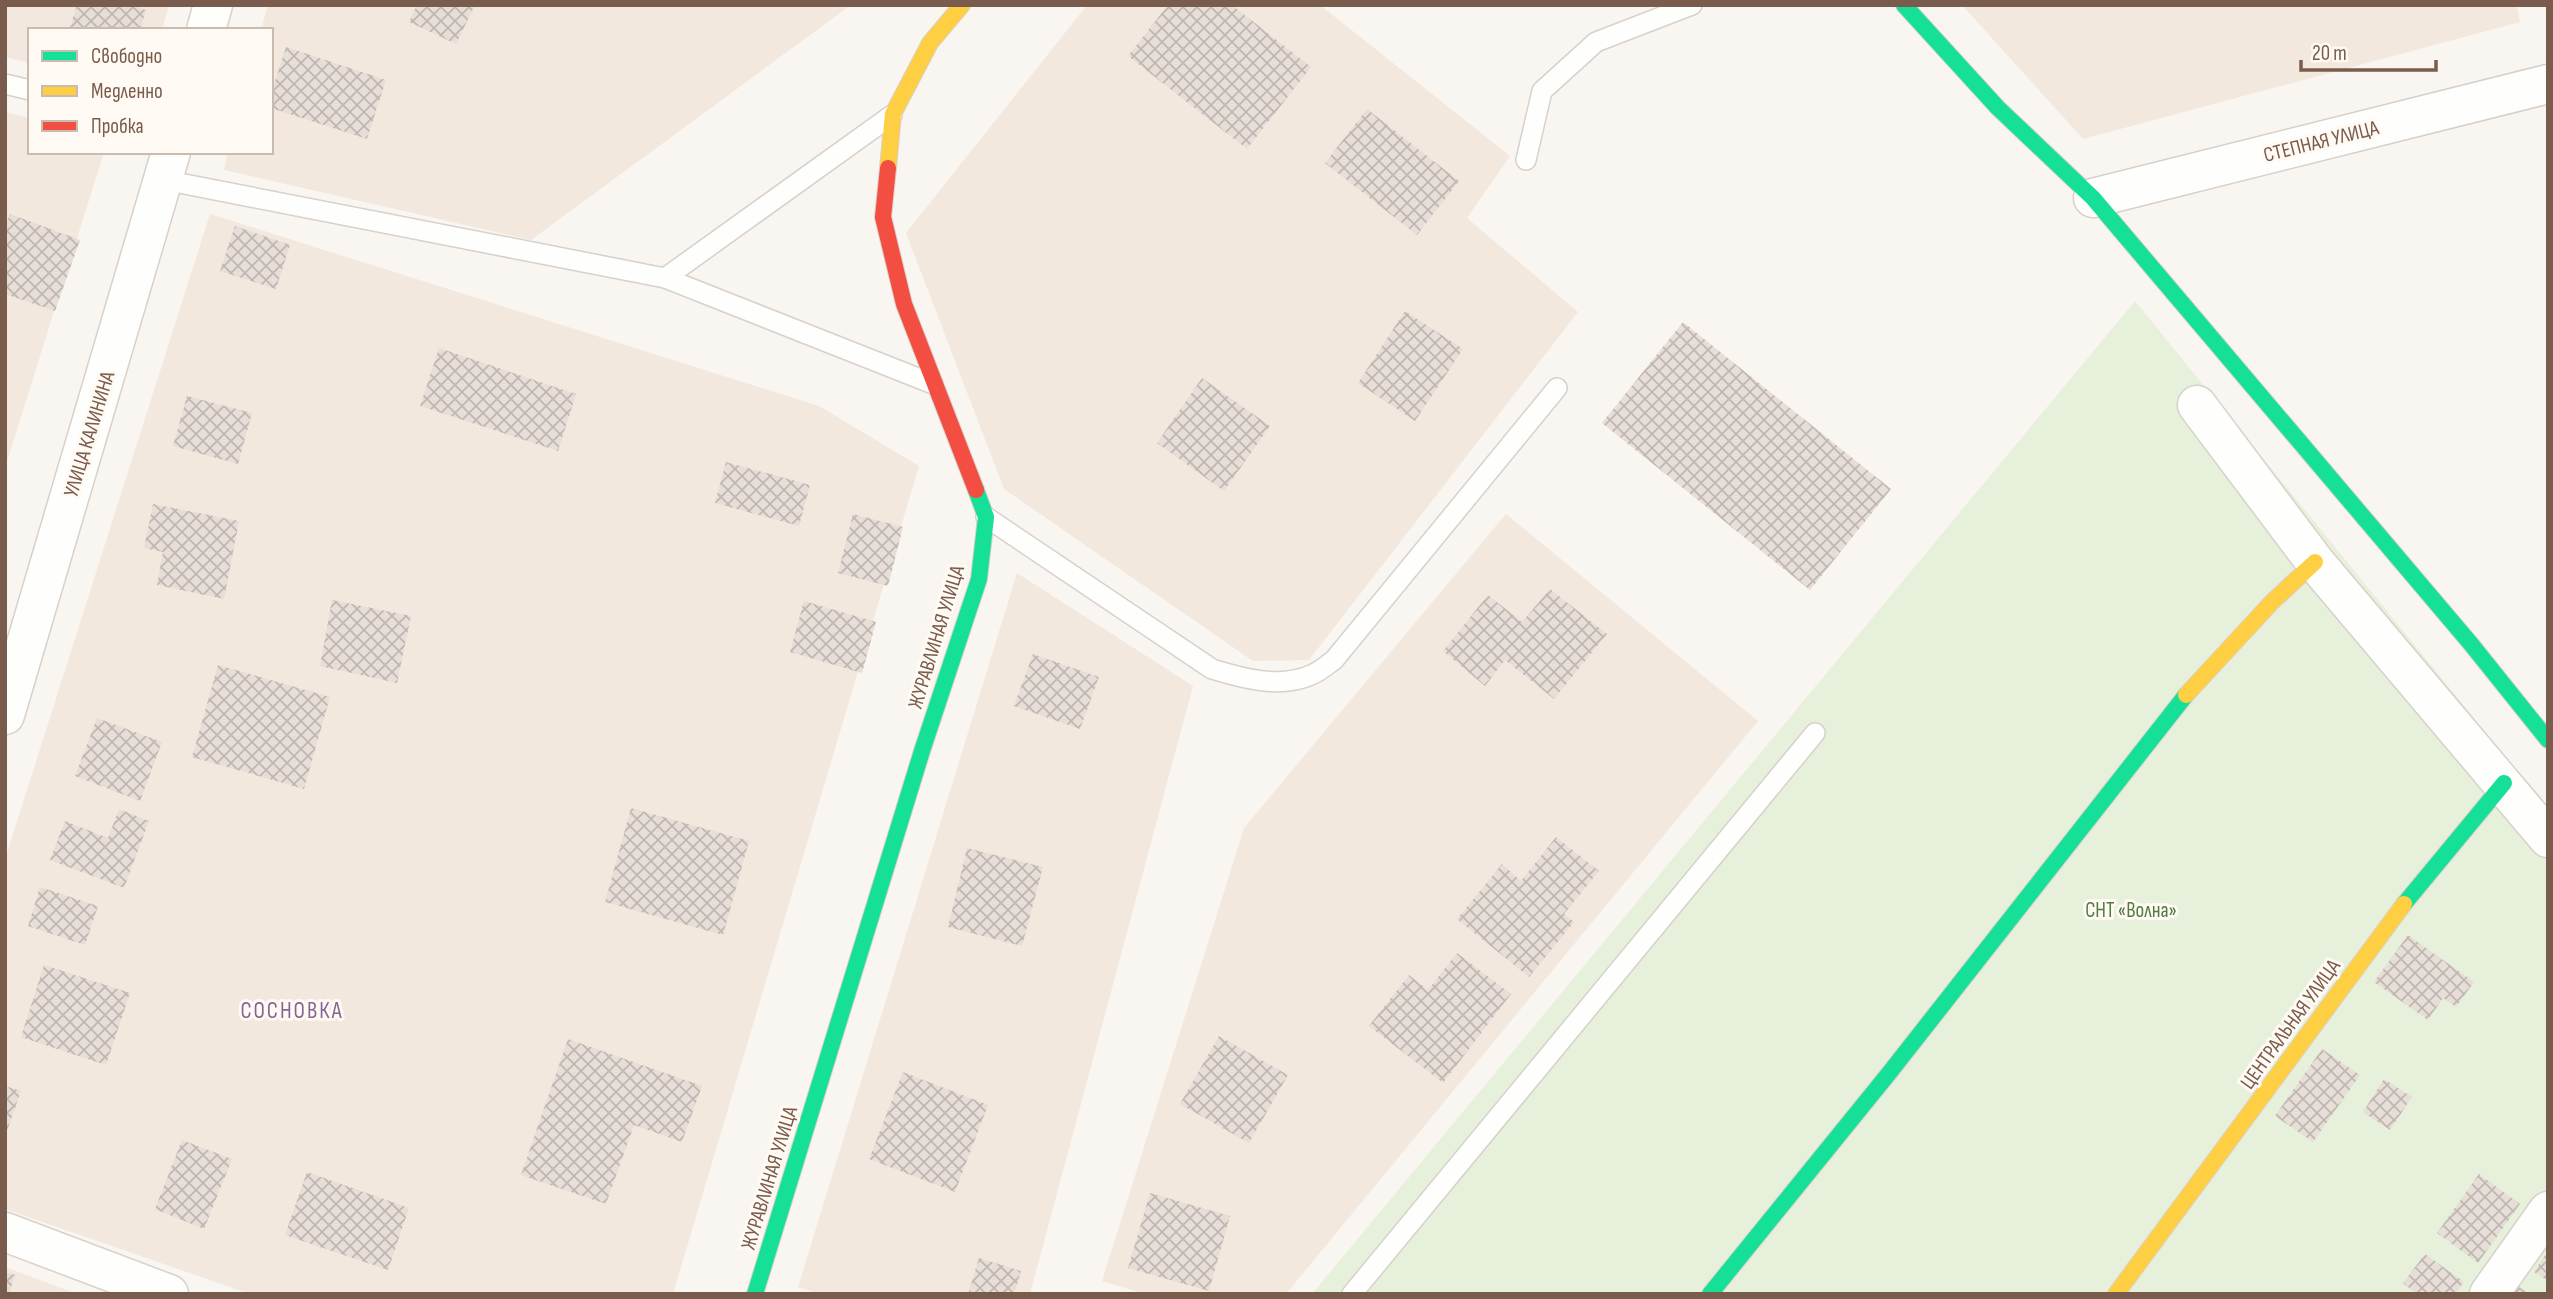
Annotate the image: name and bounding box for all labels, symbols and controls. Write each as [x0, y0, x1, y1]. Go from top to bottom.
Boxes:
legend [28, 28, 273, 154]
scale bar [2301, 28, 2436, 72]
text: 20 m [2312, 41, 2347, 66]
text: Свободно [91, 44, 162, 69]
text: Медленно [91, 79, 163, 104]
text: Пробка [91, 114, 144, 139]
street label: СТЕПНАЯ УЛИЦА [2261, 115, 2382, 168]
street label: УЛИЦА КАЛИНИНА [58, 367, 121, 500]
street label: ЖУРАВЛИНАЯ УЛИЦА [903, 561, 970, 712]
park label: СНТ «Волна» [2085, 898, 2177, 923]
street label: ЦЕНТРАЛЬНАЯ УЛИЦА [2235, 954, 2346, 1094]
district label: СОСНОВКА [240, 997, 344, 1025]
street label: ЖУРАВЛИНАЯ УЛИЦА [736, 1102, 803, 1253]

